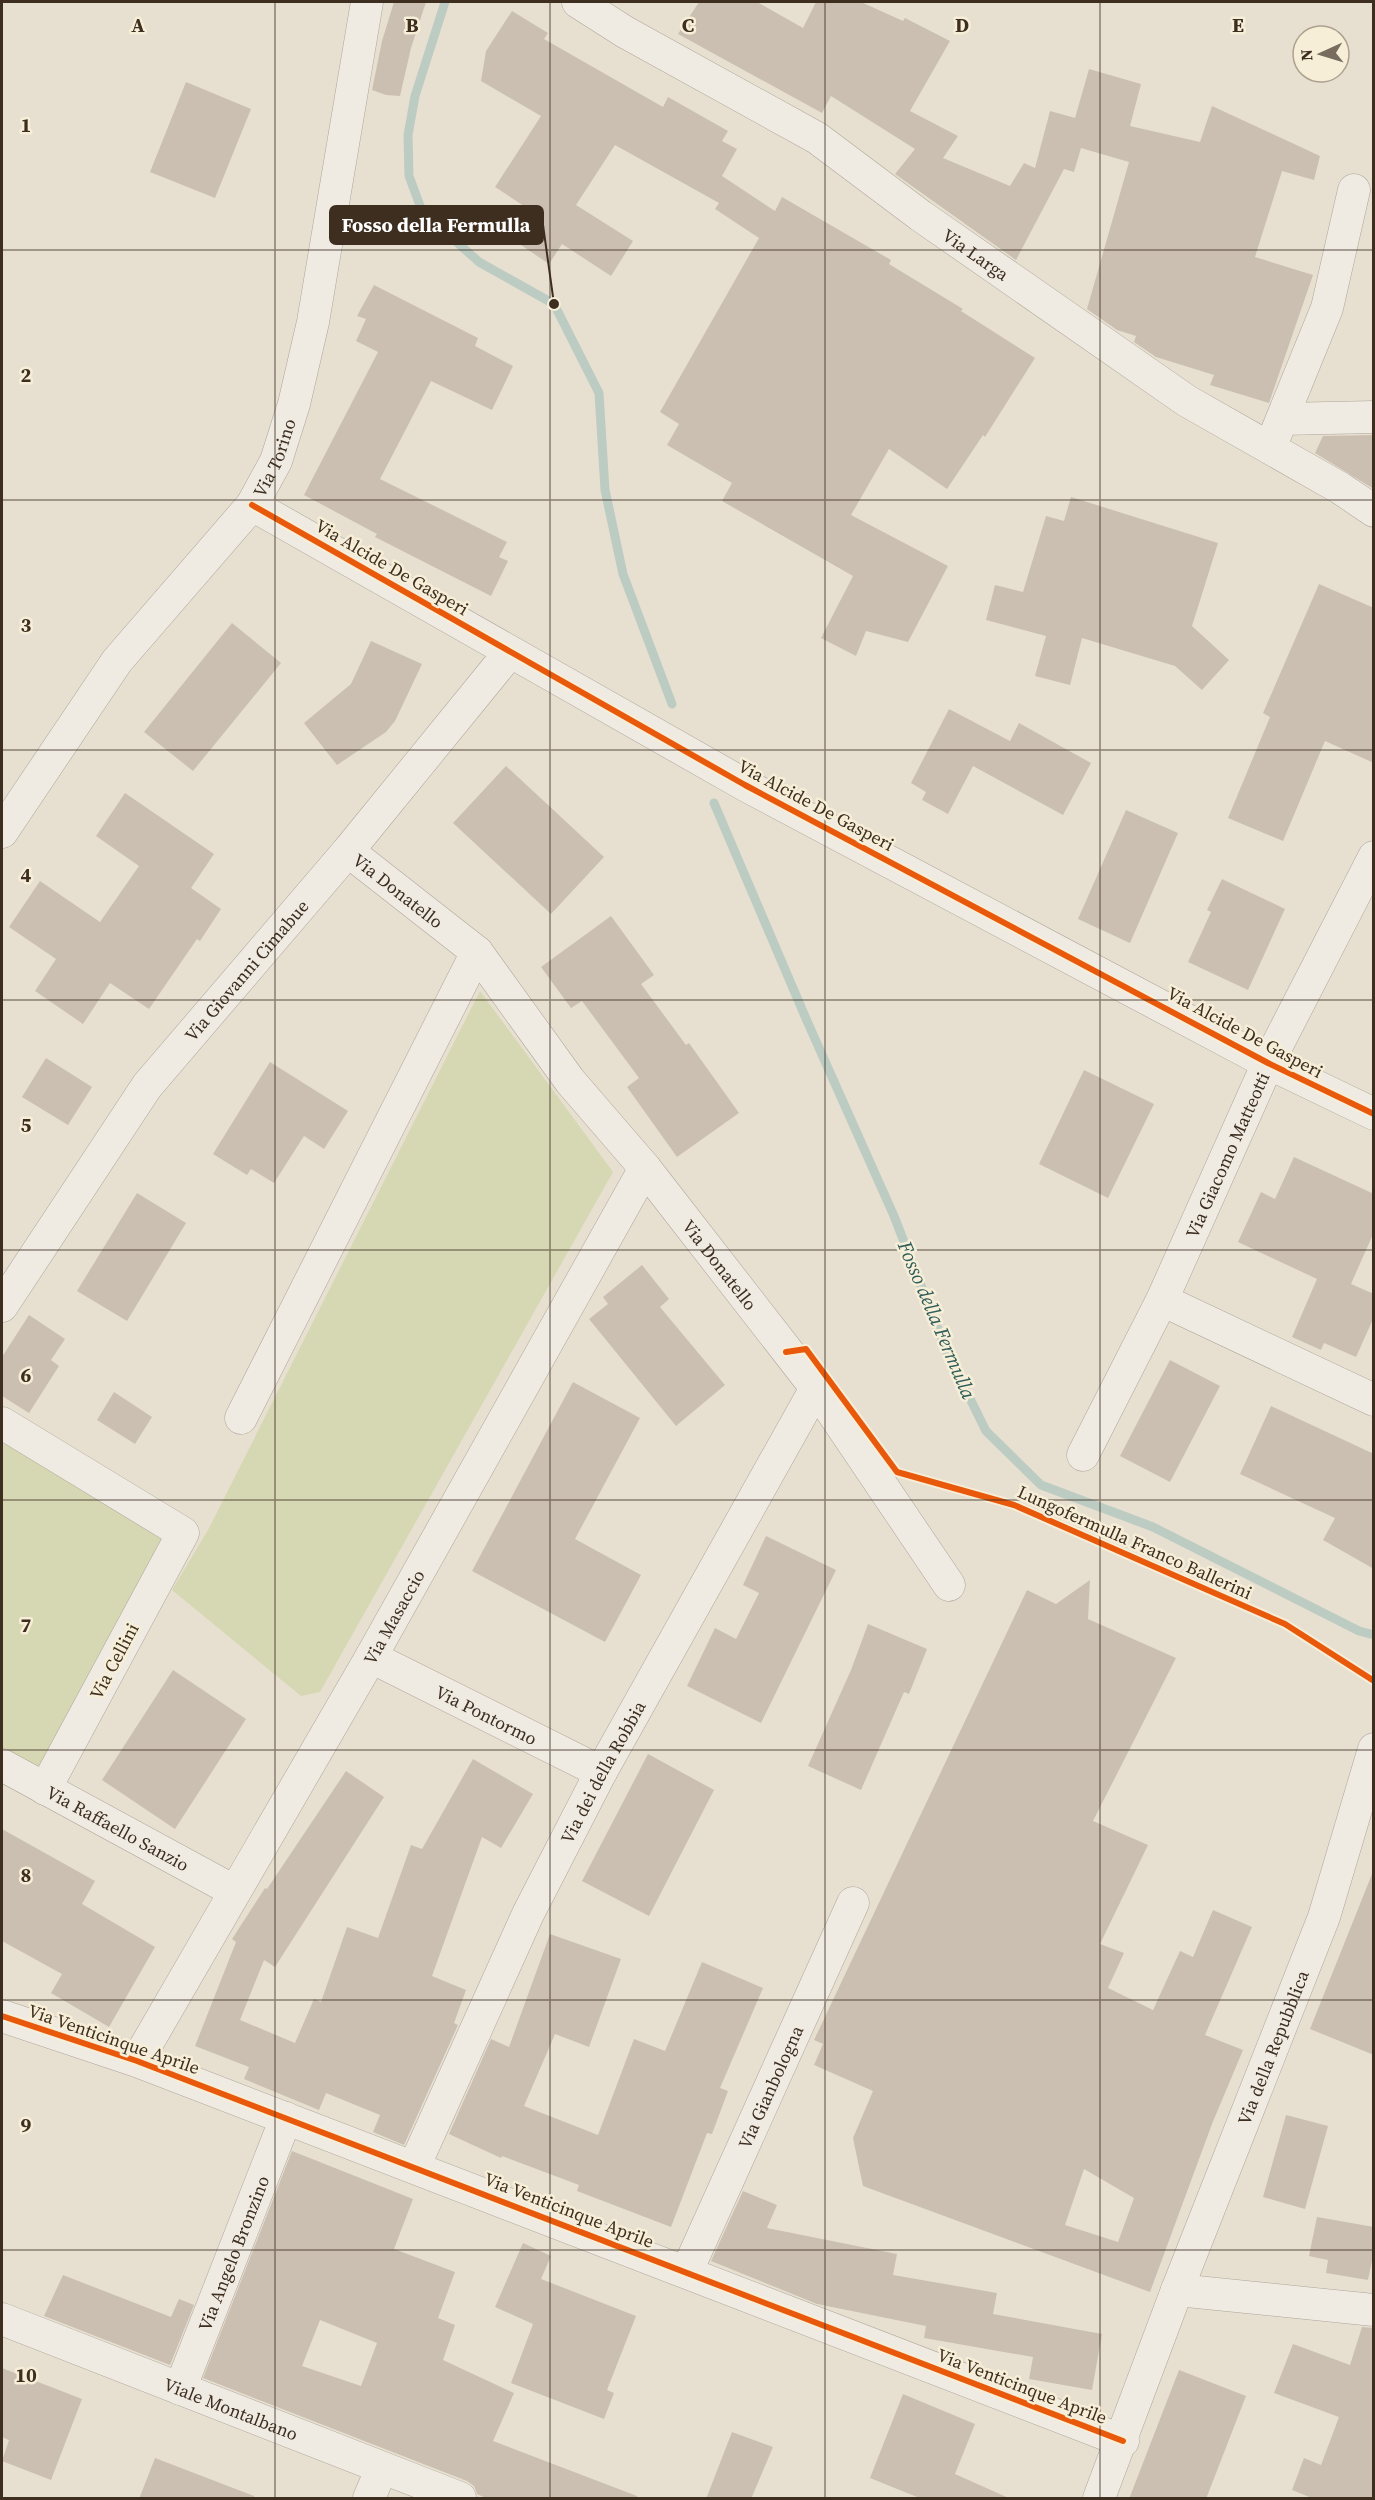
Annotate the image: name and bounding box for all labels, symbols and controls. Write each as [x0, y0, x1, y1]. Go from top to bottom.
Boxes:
text: A [131, 11, 145, 39]
text: B [405, 11, 419, 39]
text: C [682, 11, 694, 39]
text: D [955, 11, 969, 39]
text: E [1232, 11, 1244, 39]
north arrow [1291, 24, 1351, 84]
text: N [1295, 48, 1317, 62]
text: 1 [21, 111, 31, 139]
callout: Fosso della Fermulla [330, 206, 543, 244]
text: Fosso della Fermulla [342, 211, 531, 239]
street label: Via Larga [938, 222, 1015, 287]
text: 2 [21, 361, 32, 389]
street label: Via Torino [246, 415, 301, 501]
street label: Via Alcide De Gasperi [311, 513, 473, 621]
text: 3 [21, 611, 32, 639]
street label: Via Alcide De Gasperi [734, 753, 898, 857]
street label: Via Donatello [348, 847, 449, 934]
text: 4 [21, 861, 32, 889]
street label: Via Giovanni Cimabue [178, 894, 314, 1046]
street label: Via Alcide De Gasperi [1163, 980, 1327, 1084]
street label: Via Giacomo Matteotti [1179, 1068, 1275, 1242]
text: 5 [21, 1111, 32, 1139]
street label: Via Donatello [677, 1214, 763, 1315]
water label: Fosso della Fermulla [891, 1236, 983, 1404]
text: 6 [21, 1361, 32, 1389]
street label: Lungofermulla Franco Ballerini [1014, 1479, 1256, 1605]
street label: Via Masaccio [357, 1565, 430, 1669]
text: 7 [21, 1611, 32, 1639]
street label: Via Cellini [83, 1618, 145, 1704]
street label: Via Pontormo [431, 1679, 542, 1751]
street label: Via dei della Robbia [554, 1695, 652, 1848]
street label: Via Raffaello Sanzio [42, 1779, 194, 1877]
text: 8 [21, 1861, 31, 1889]
street label: Via della Repubblica [1231, 1966, 1315, 2128]
street label: Via Venticinque Aprile [25, 1998, 203, 2080]
street label: Via Gianbologna [731, 2020, 809, 2153]
text: 9 [21, 2111, 32, 2139]
street label: Via Venticinque Aprile [480, 2166, 658, 2254]
street label: Via Angelo Bronzino [192, 2172, 275, 2334]
street label: Via Venticinque Aprile [933, 2342, 1111, 2430]
text: 10 [15, 2361, 37, 2389]
street label: Viale Montalbano [160, 2371, 302, 2446]

